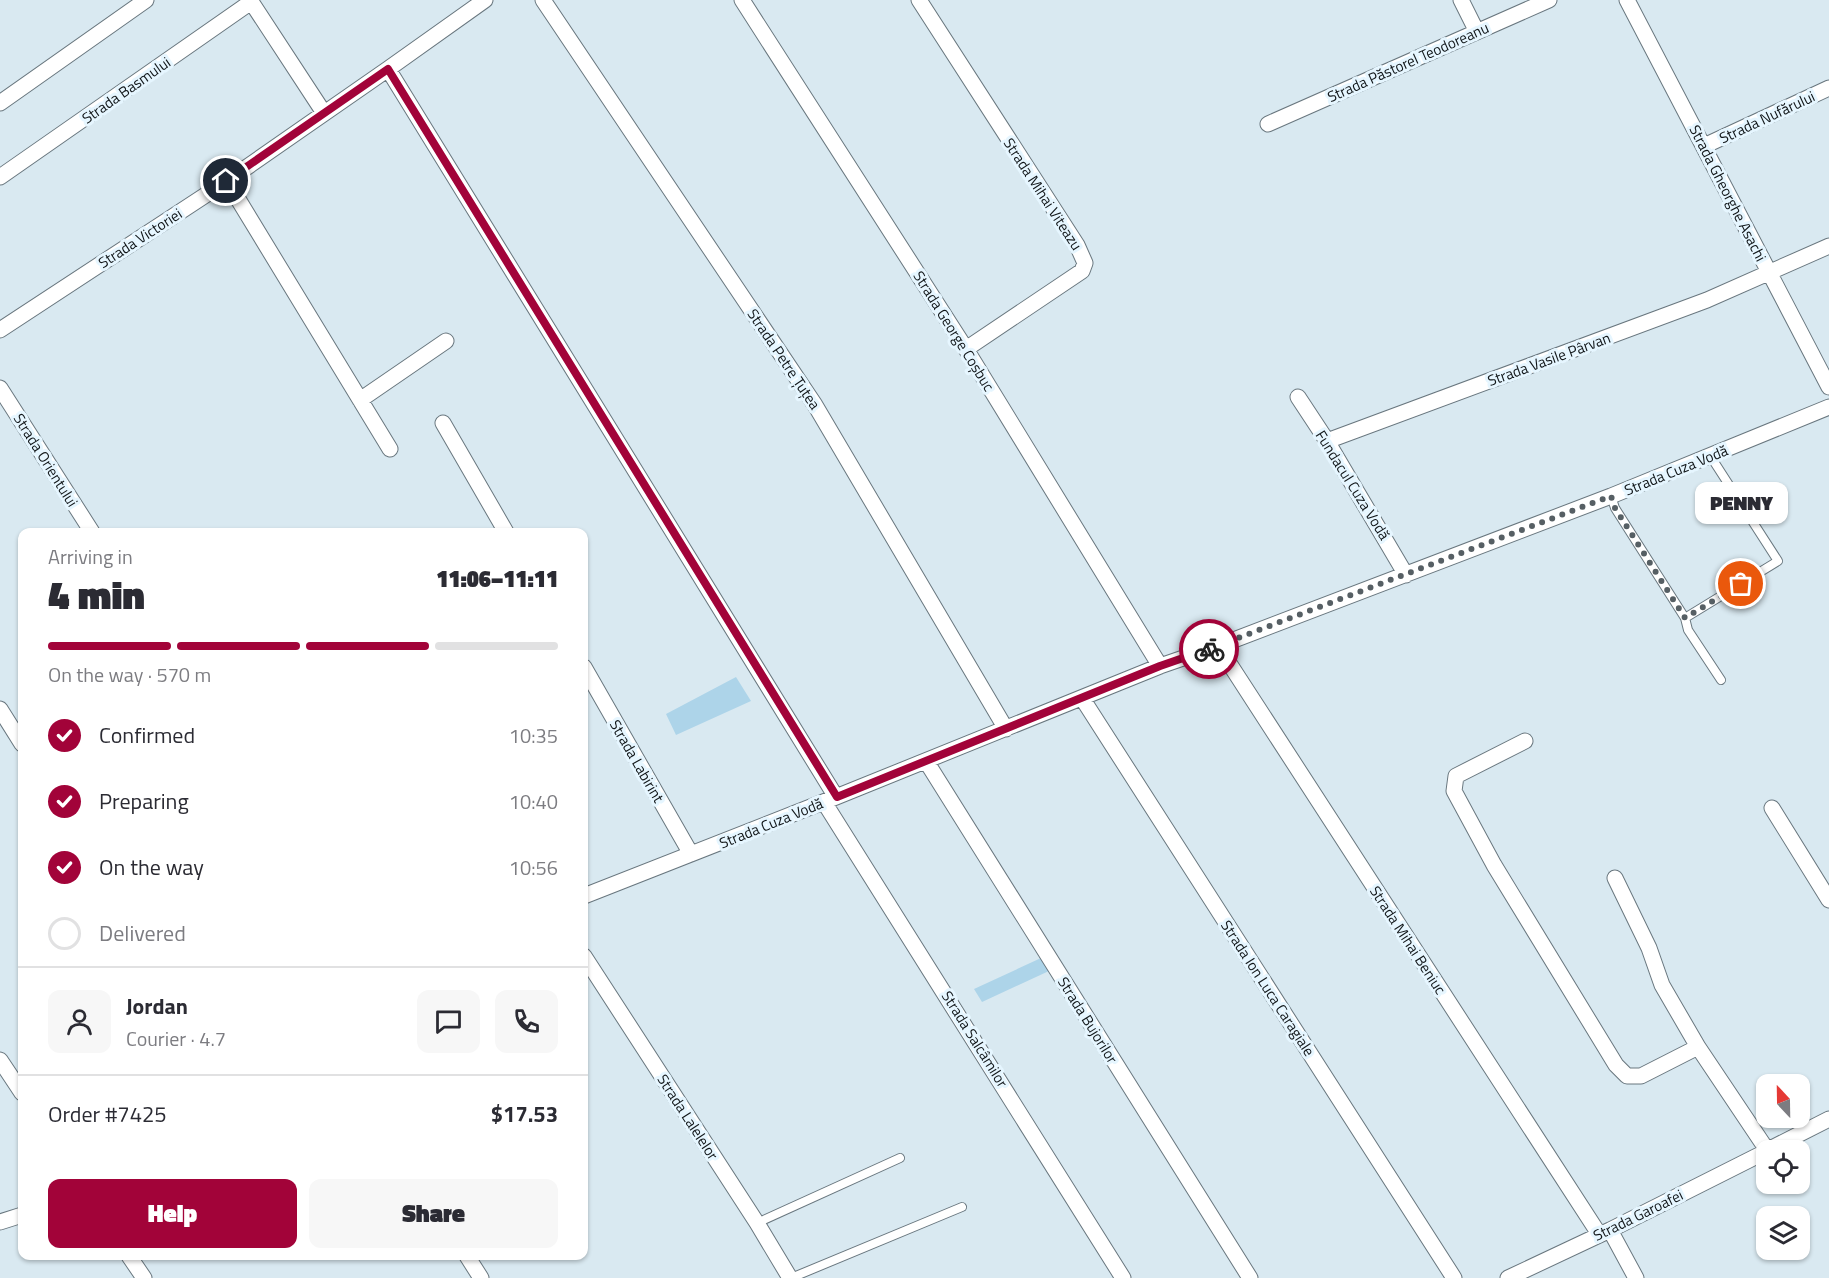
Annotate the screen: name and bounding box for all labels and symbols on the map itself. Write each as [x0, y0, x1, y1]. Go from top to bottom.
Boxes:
street label: Strada Păstorel Teodoreanu [1324, 16, 1492, 108]
street label: Strada Basmului [77, 51, 175, 129]
street label: Strada Nufărului [1715, 85, 1819, 149]
street label: Strada Gheorghe Asachi [1684, 121, 1772, 265]
street label: Strada Mihai Viteazu [998, 133, 1088, 255]
pin [200, 155, 251, 206]
street label: Strada Victoriei [94, 202, 186, 274]
street label: Strada George Coșbuc [908, 266, 1000, 396]
street label: Strada Petre Țuțea [742, 304, 827, 414]
street label: Strada Vasile Pârvan [1484, 326, 1614, 392]
street label: Strada Orientului [8, 409, 84, 511]
street label: Fundacul Cuza Vodă [1310, 426, 1396, 545]
street label: Strada Cuza Vodă [1621, 439, 1732, 501]
callout: PENNY [1694, 482, 1788, 524]
pin [1715, 558, 1766, 609]
courier [1179, 619, 1239, 679]
street label: Strada Labirint [604, 715, 670, 807]
street label: Strada Cuza Vodă [716, 792, 827, 854]
street label: Strada Mihai Beniuc [1364, 881, 1452, 999]
street label: Strada Ion Luca Caragiale [1215, 915, 1321, 1061]
street label: Strada Bujorilor [1052, 972, 1124, 1068]
street label: Strada Salcâmilor [936, 986, 1014, 1092]
street label: Strada Lalelelor [652, 1070, 724, 1164]
north arrow [1756, 1074, 1810, 1128]
street label: Strada Garoafei [1589, 1183, 1687, 1247]

